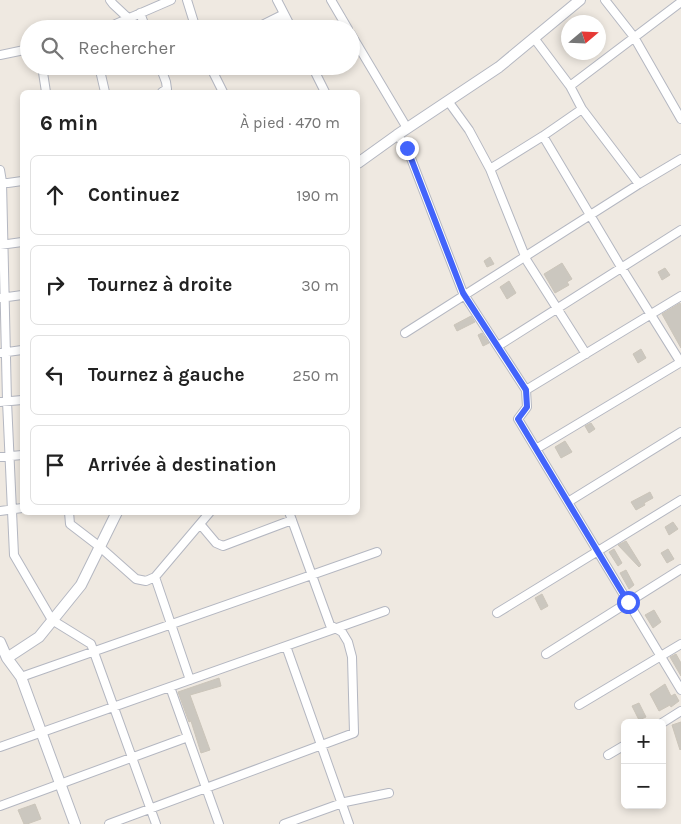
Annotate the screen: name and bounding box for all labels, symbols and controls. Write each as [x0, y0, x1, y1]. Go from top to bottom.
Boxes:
north arrow [561, 15, 606, 60]
search box [20, 20, 360, 75]
icon: search [38, 34, 66, 62]
text: Rechercher [78, 37, 175, 59]
text: 6 min [40, 111, 98, 135]
text: À pied · 470 m [240, 113, 340, 132]
route end [396, 137, 419, 160]
icon: ahead [41, 181, 69, 209]
text: Continuez [88, 184, 180, 206]
text: 190 m [296, 186, 339, 205]
icon: right [41, 271, 69, 299]
text: Tournez à droite [88, 274, 232, 296]
text: 30 m [301, 276, 339, 295]
icon: left [41, 361, 69, 389]
text: Tournez à gauche [88, 364, 245, 386]
text: 250 m [292, 366, 339, 385]
icon: arrive [41, 451, 69, 479]
text: Arrivée à destination [88, 454, 277, 476]
route start [617, 591, 640, 614]
map controls [621, 719, 666, 809]
button: + [621, 719, 666, 764]
button: − [621, 764, 666, 809]

